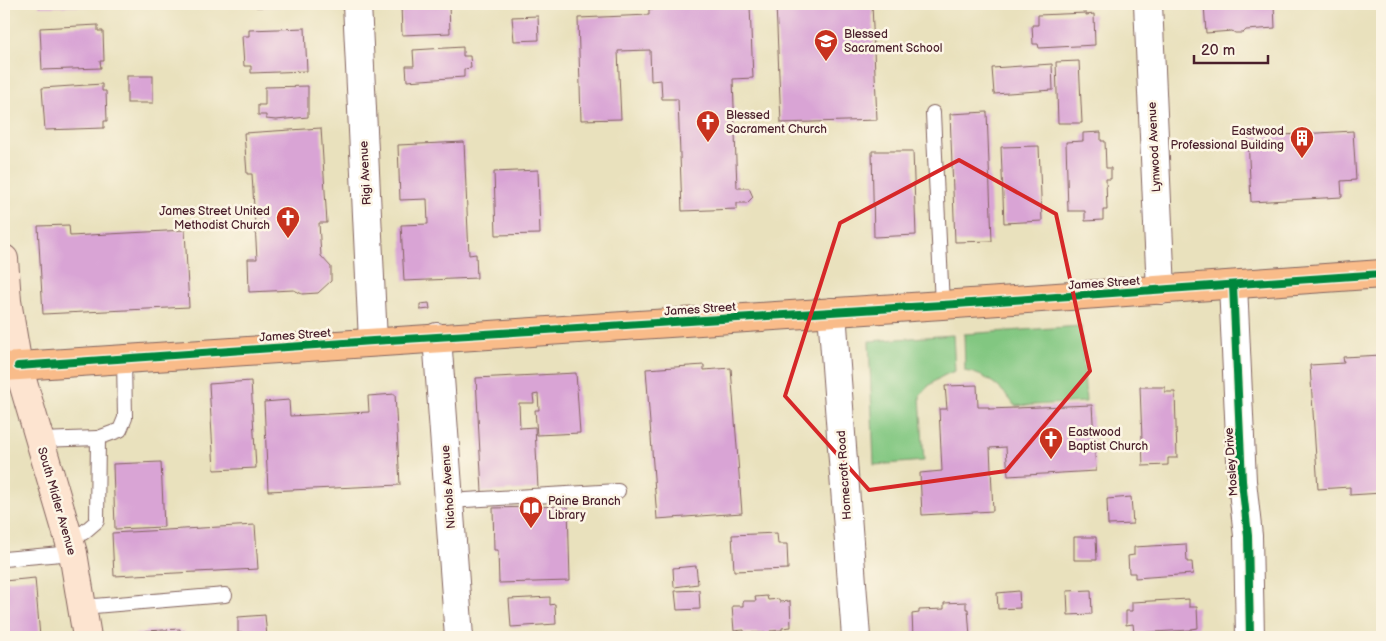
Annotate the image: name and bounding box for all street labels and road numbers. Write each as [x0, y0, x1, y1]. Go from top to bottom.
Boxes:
street label: Lynwood Avenue [1145, 101, 1164, 193]
street label: Rigi Avenue [356, 140, 375, 206]
street label: James Street [1068, 273, 1141, 293]
street label: James Street [664, 299, 737, 319]
street label: James Street [259, 325, 332, 345]
street label: Mosley Drive [1222, 427, 1241, 497]
street label: Homecroft Road [834, 430, 855, 520]
street label: South Midler Avenue [34, 445, 79, 557]
street label: Nichols Avenue [438, 445, 459, 529]

